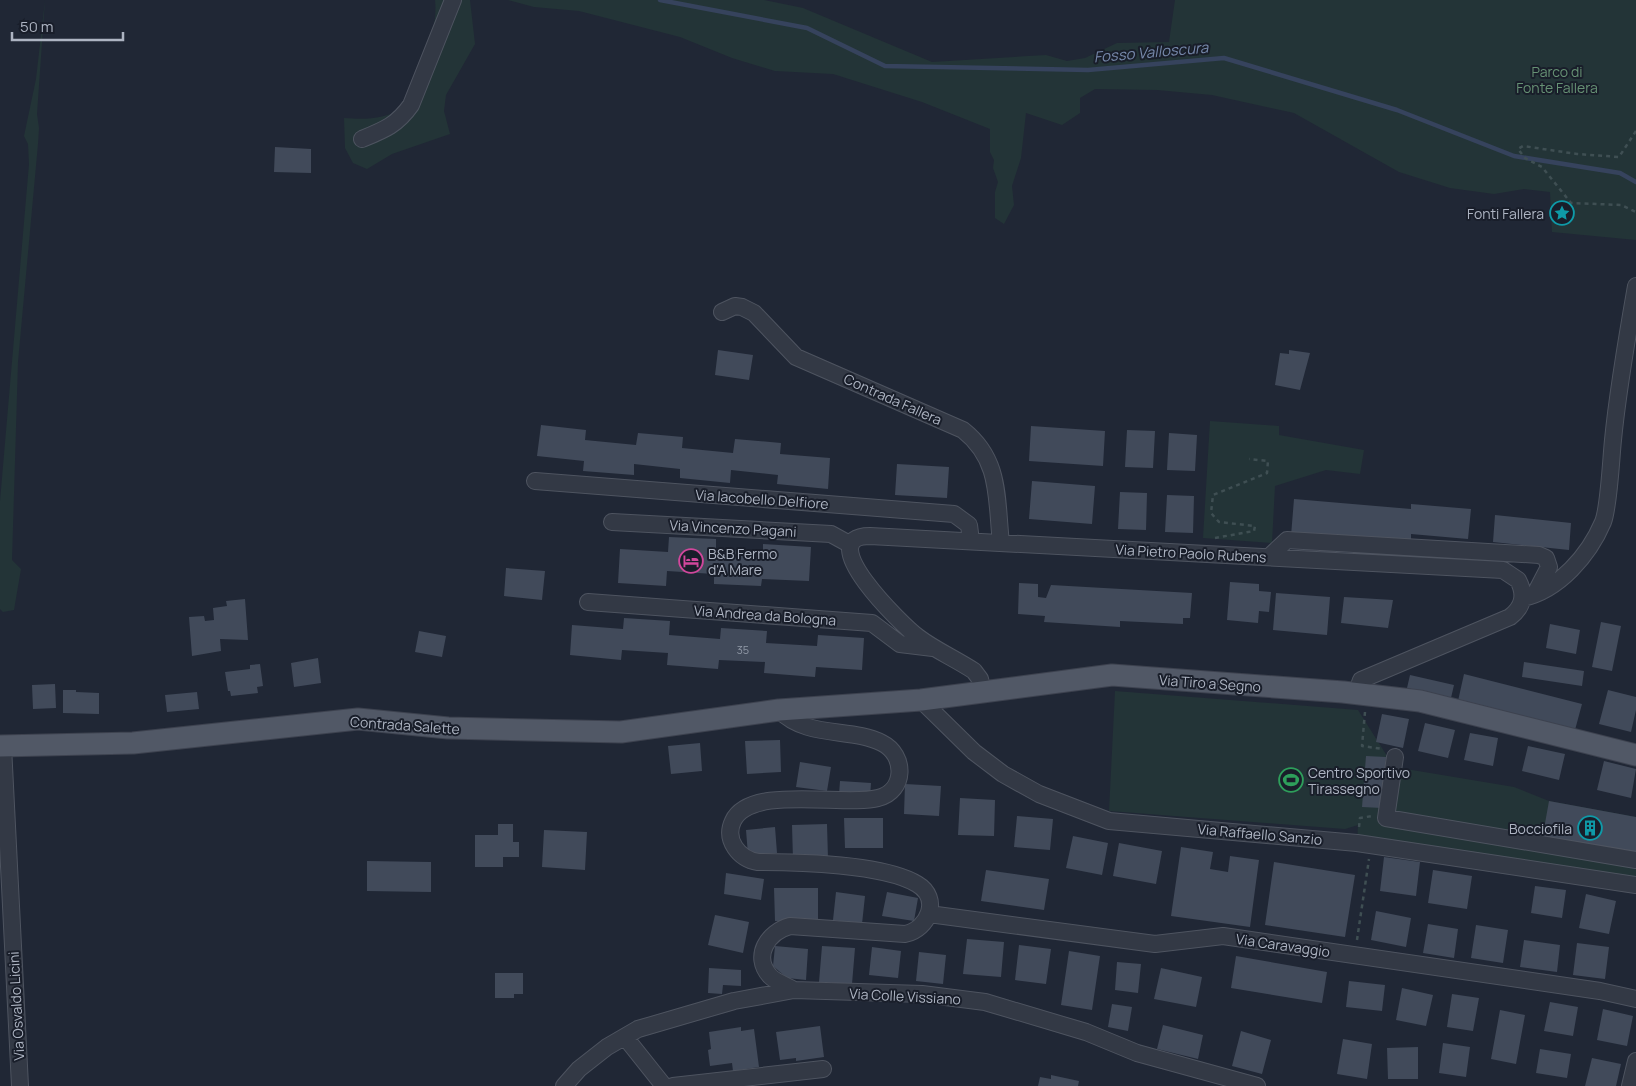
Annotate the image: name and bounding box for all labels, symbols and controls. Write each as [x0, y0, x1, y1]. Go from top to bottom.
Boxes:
scale bar [12, 10, 124, 42]
text: 50 m [20, 16, 54, 37]
water label: Fosso Valloscura [1093, 36, 1210, 67]
park label: Parco di Fonte Fallera [1516, 62, 1598, 97]
place icon: Fonti Fallera [1549, 200, 1575, 226]
place label: Fonti Fallera [1467, 204, 1544, 223]
street label: Contrada Fallera [841, 369, 945, 429]
street label: Via Iacobello Delfiore [695, 485, 829, 513]
street label: Via Vincenzo Pagani [669, 515, 797, 541]
street label: Via Pietro Paolo Rubens [1115, 540, 1267, 566]
place label: B&B Fermo d'A Mare [708, 544, 777, 579]
hotel icon: B&B Fermo d'A Mare [678, 548, 704, 574]
street label: Via Andrea da Bologna [693, 601, 837, 629]
house number: 35 [737, 642, 749, 657]
street label: Via Tiro a Segno [1159, 670, 1261, 696]
street label: Contrada Salette [349, 712, 461, 738]
place label: Centro Sportivo Tirassegno [1308, 763, 1410, 798]
sports icon: Centro Sportivo Tirassegno [1278, 767, 1304, 793]
building icon: Bocciofila [1577, 815, 1603, 841]
street label: Via Raffaello Sanzio [1197, 819, 1323, 849]
place label: Bocciofila [1509, 819, 1572, 838]
street label: Via Caravaggio [1235, 929, 1331, 961]
street label: Via Osvaldo Licini [4, 951, 28, 1061]
street label: Via Colle Vissiano [849, 984, 961, 1008]

